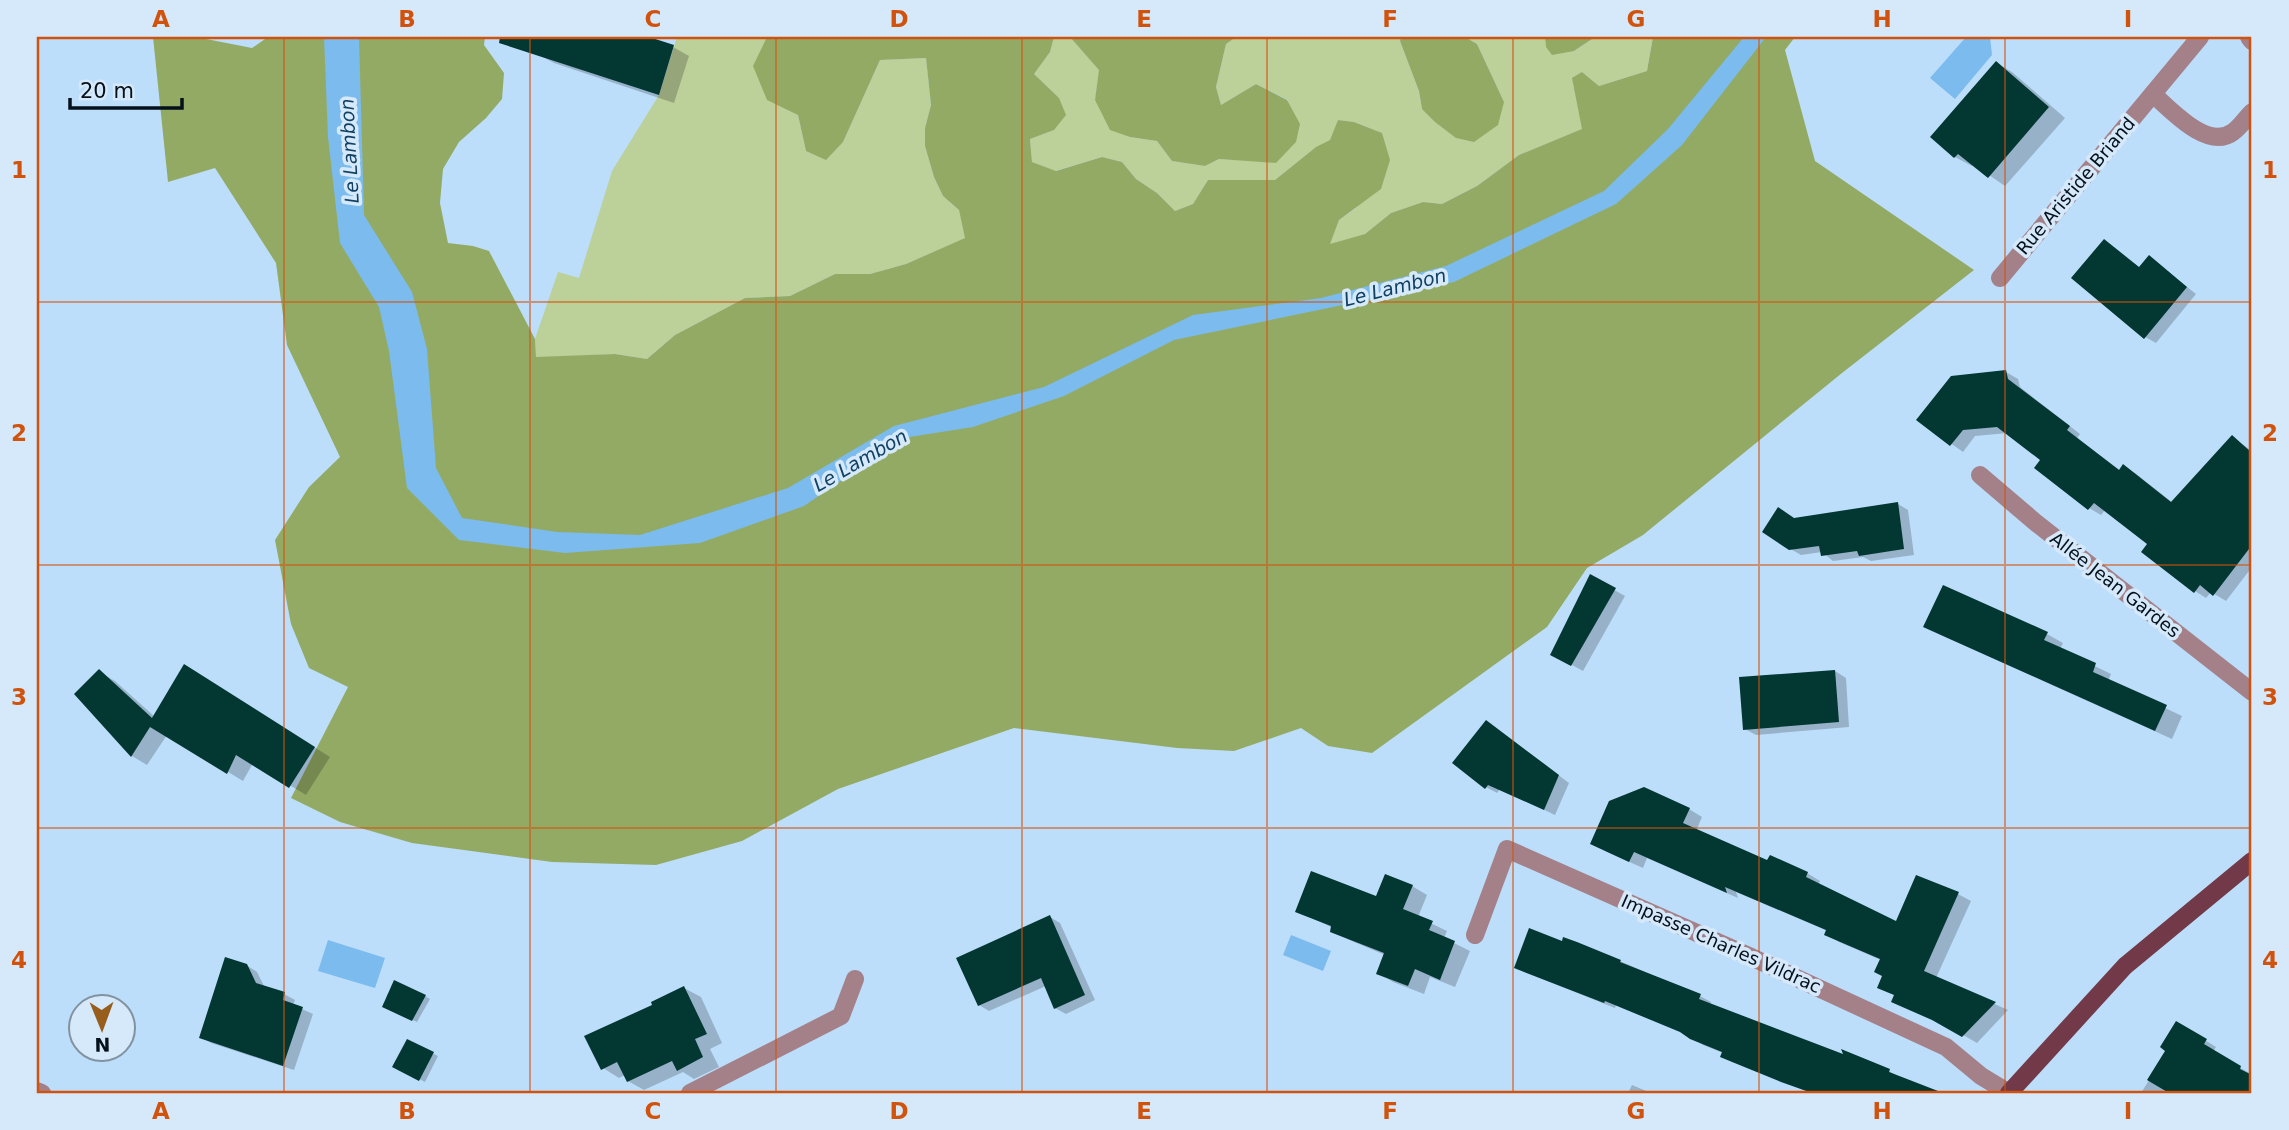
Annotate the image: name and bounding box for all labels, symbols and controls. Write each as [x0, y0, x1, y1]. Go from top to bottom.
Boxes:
text: A [152, 6, 170, 32]
text: B [398, 6, 416, 32]
text: C [645, 6, 661, 32]
text: D [889, 6, 909, 32]
text: E [1136, 6, 1152, 32]
text: F [1382, 6, 1398, 32]
text: G [1627, 6, 1645, 32]
text: H [1872, 6, 1892, 32]
text: I [2124, 6, 2132, 32]
scale bar [70, 66, 182, 110]
text: 20 m [80, 79, 134, 103]
water label: Le Lambon [335, 98, 363, 204]
street label: Rue Aristide Briand [2012, 113, 2139, 259]
text: 1 [11, 157, 27, 183]
text: 1 [2262, 157, 2278, 183]
water label: Le Lambon [1342, 264, 1448, 310]
text: 2 [11, 420, 27, 446]
text: 2 [2262, 420, 2278, 446]
water label: Le Lambon [809, 424, 911, 496]
street label: Allée Jean Gardes [2046, 527, 2184, 642]
text: 3 [11, 684, 27, 710]
text: 3 [2262, 684, 2278, 710]
street label: Impasse Charles Vildrac [1618, 890, 1824, 997]
text: 4 [11, 947, 27, 973]
text: 4 [2262, 947, 2278, 973]
north arrow [66, 993, 136, 1064]
text: N [94, 1034, 110, 1056]
text: A [152, 1098, 170, 1124]
text: B [398, 1098, 416, 1124]
text: C [645, 1098, 661, 1124]
text: D [889, 1098, 909, 1124]
text: E [1136, 1098, 1152, 1124]
text: F [1382, 1098, 1398, 1124]
text: G [1627, 1098, 1645, 1124]
text: H [1872, 1098, 1892, 1124]
text: I [2124, 1098, 2132, 1124]

